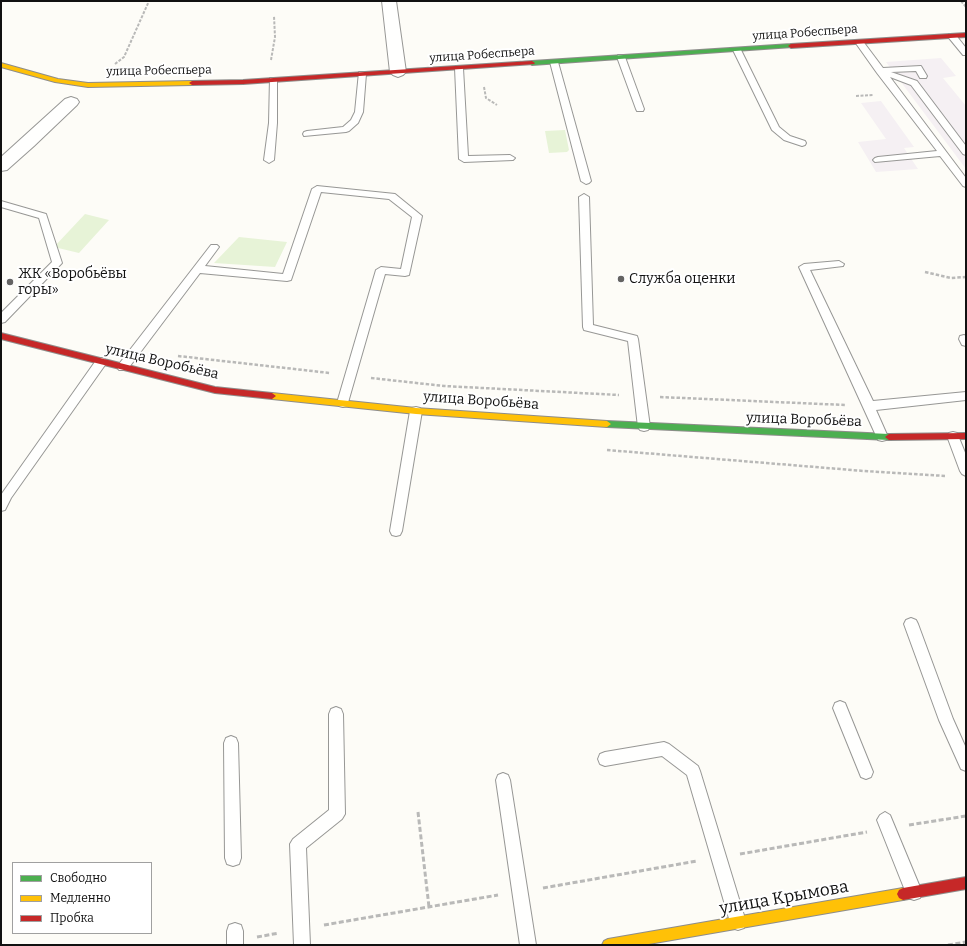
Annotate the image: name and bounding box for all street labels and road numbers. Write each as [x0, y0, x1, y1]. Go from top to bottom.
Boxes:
street label: улица Робеспьера [752, 22, 858, 44]
street label: улица Робеспьера [429, 44, 535, 66]
street label: улица Робеспьера [106, 63, 212, 79]
street label: улица Воробьёва [104, 341, 220, 383]
street label: улица Воробьёва [423, 389, 539, 413]
street label: улица Воробьёва [746, 410, 862, 430]
street label: улица Крымова [718, 877, 850, 919]

